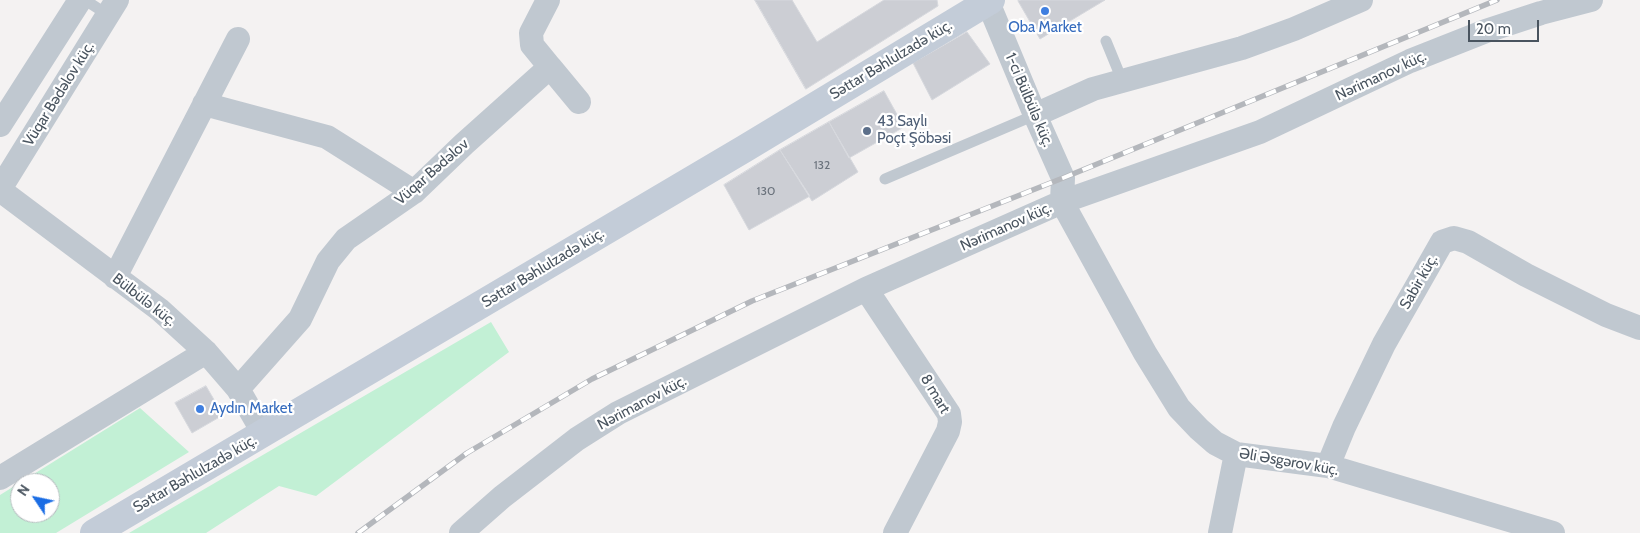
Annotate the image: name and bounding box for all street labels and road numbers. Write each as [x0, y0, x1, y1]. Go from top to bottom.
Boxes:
street label: Səttar Bəhlulzadə küç. [826, 16, 956, 104]
street label: Vüqar Bədəlov küç. [20, 39, 98, 149]
street label: Nərimanov küç. [1333, 47, 1429, 105]
street label: 1-ci Bülbülə küç. [1001, 50, 1057, 150]
street label: Vüqar Bədəlov [391, 135, 473, 209]
street label: Nərimanov küç. [957, 199, 1055, 255]
street label: Səttar Bəhlulzadə küç. [478, 224, 608, 312]
street label: Sabir küç. [1396, 251, 1442, 313]
street label: Bülbülə küç. [109, 270, 179, 330]
street label: 8 mart [916, 371, 954, 417]
street label: Nərimanov küç. [594, 372, 690, 434]
street label: Səttar Bəhlulzadə küç. [130, 431, 260, 517]
street label: Əli Əsgərov küç. [1238, 444, 1340, 480]

